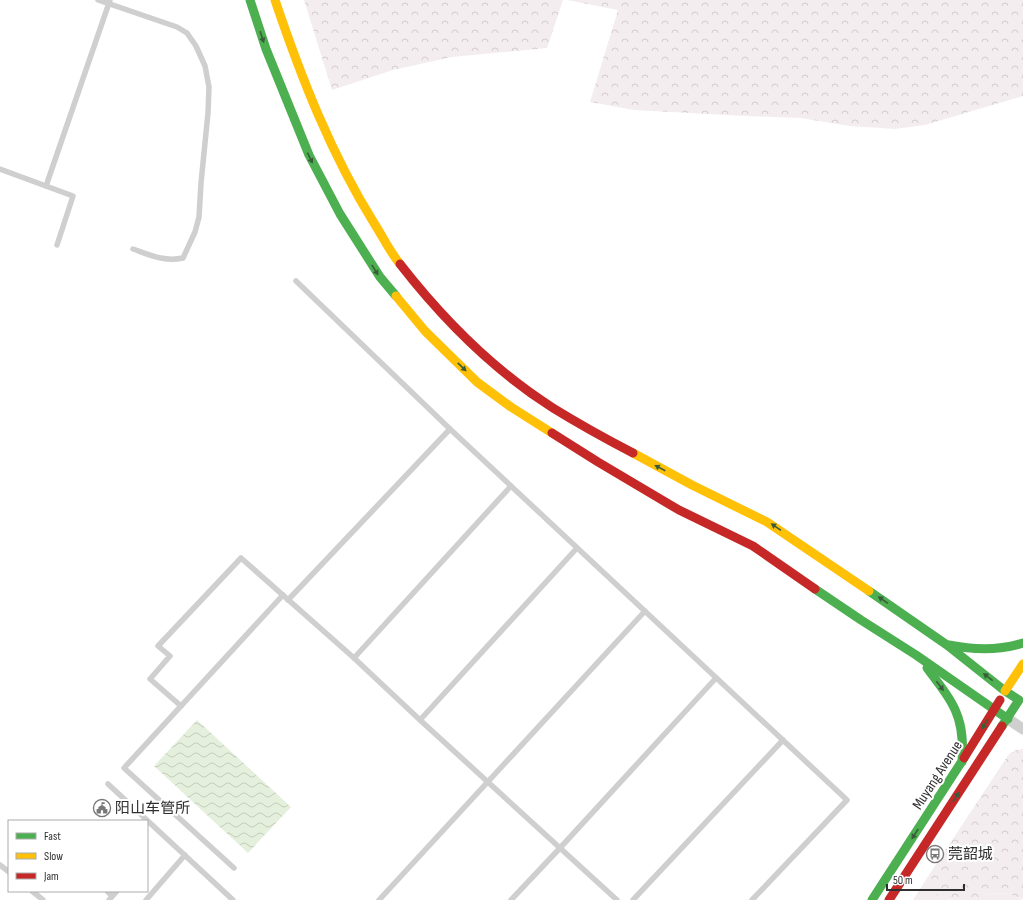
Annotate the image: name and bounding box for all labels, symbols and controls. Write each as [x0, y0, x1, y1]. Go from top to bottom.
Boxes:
one-way arrow [259, 31, 265, 43]
one-way arrow [307, 152, 313, 163]
one-way arrow [371, 265, 379, 275]
one-way arrow [457, 362, 467, 372]
one-way arrow [654, 464, 666, 471]
one-way arrow [770, 524, 781, 531]
one-way arrow [878, 596, 888, 604]
one-way arrow [982, 673, 993, 682]
one-way arrow [936, 680, 944, 691]
one-way arrow [981, 719, 989, 729]
street label: Muyang Avenue [908, 737, 967, 813]
one-way arrow [952, 792, 960, 802]
public building icon: 阳山车管所 [92, 798, 112, 818]
place label: 阳山车管所 [115, 799, 190, 818]
legend [8, 820, 148, 892]
text: Fast [44, 829, 61, 844]
one-way arrow [911, 829, 919, 839]
bus stop icon: 莞韶城 [925, 844, 945, 864]
place label: 莞韶城 [948, 845, 993, 864]
text: Slow [44, 849, 63, 864]
scale bar [887, 866, 964, 892]
text: Jam [43, 869, 59, 884]
text: 50 m [893, 873, 913, 888]

